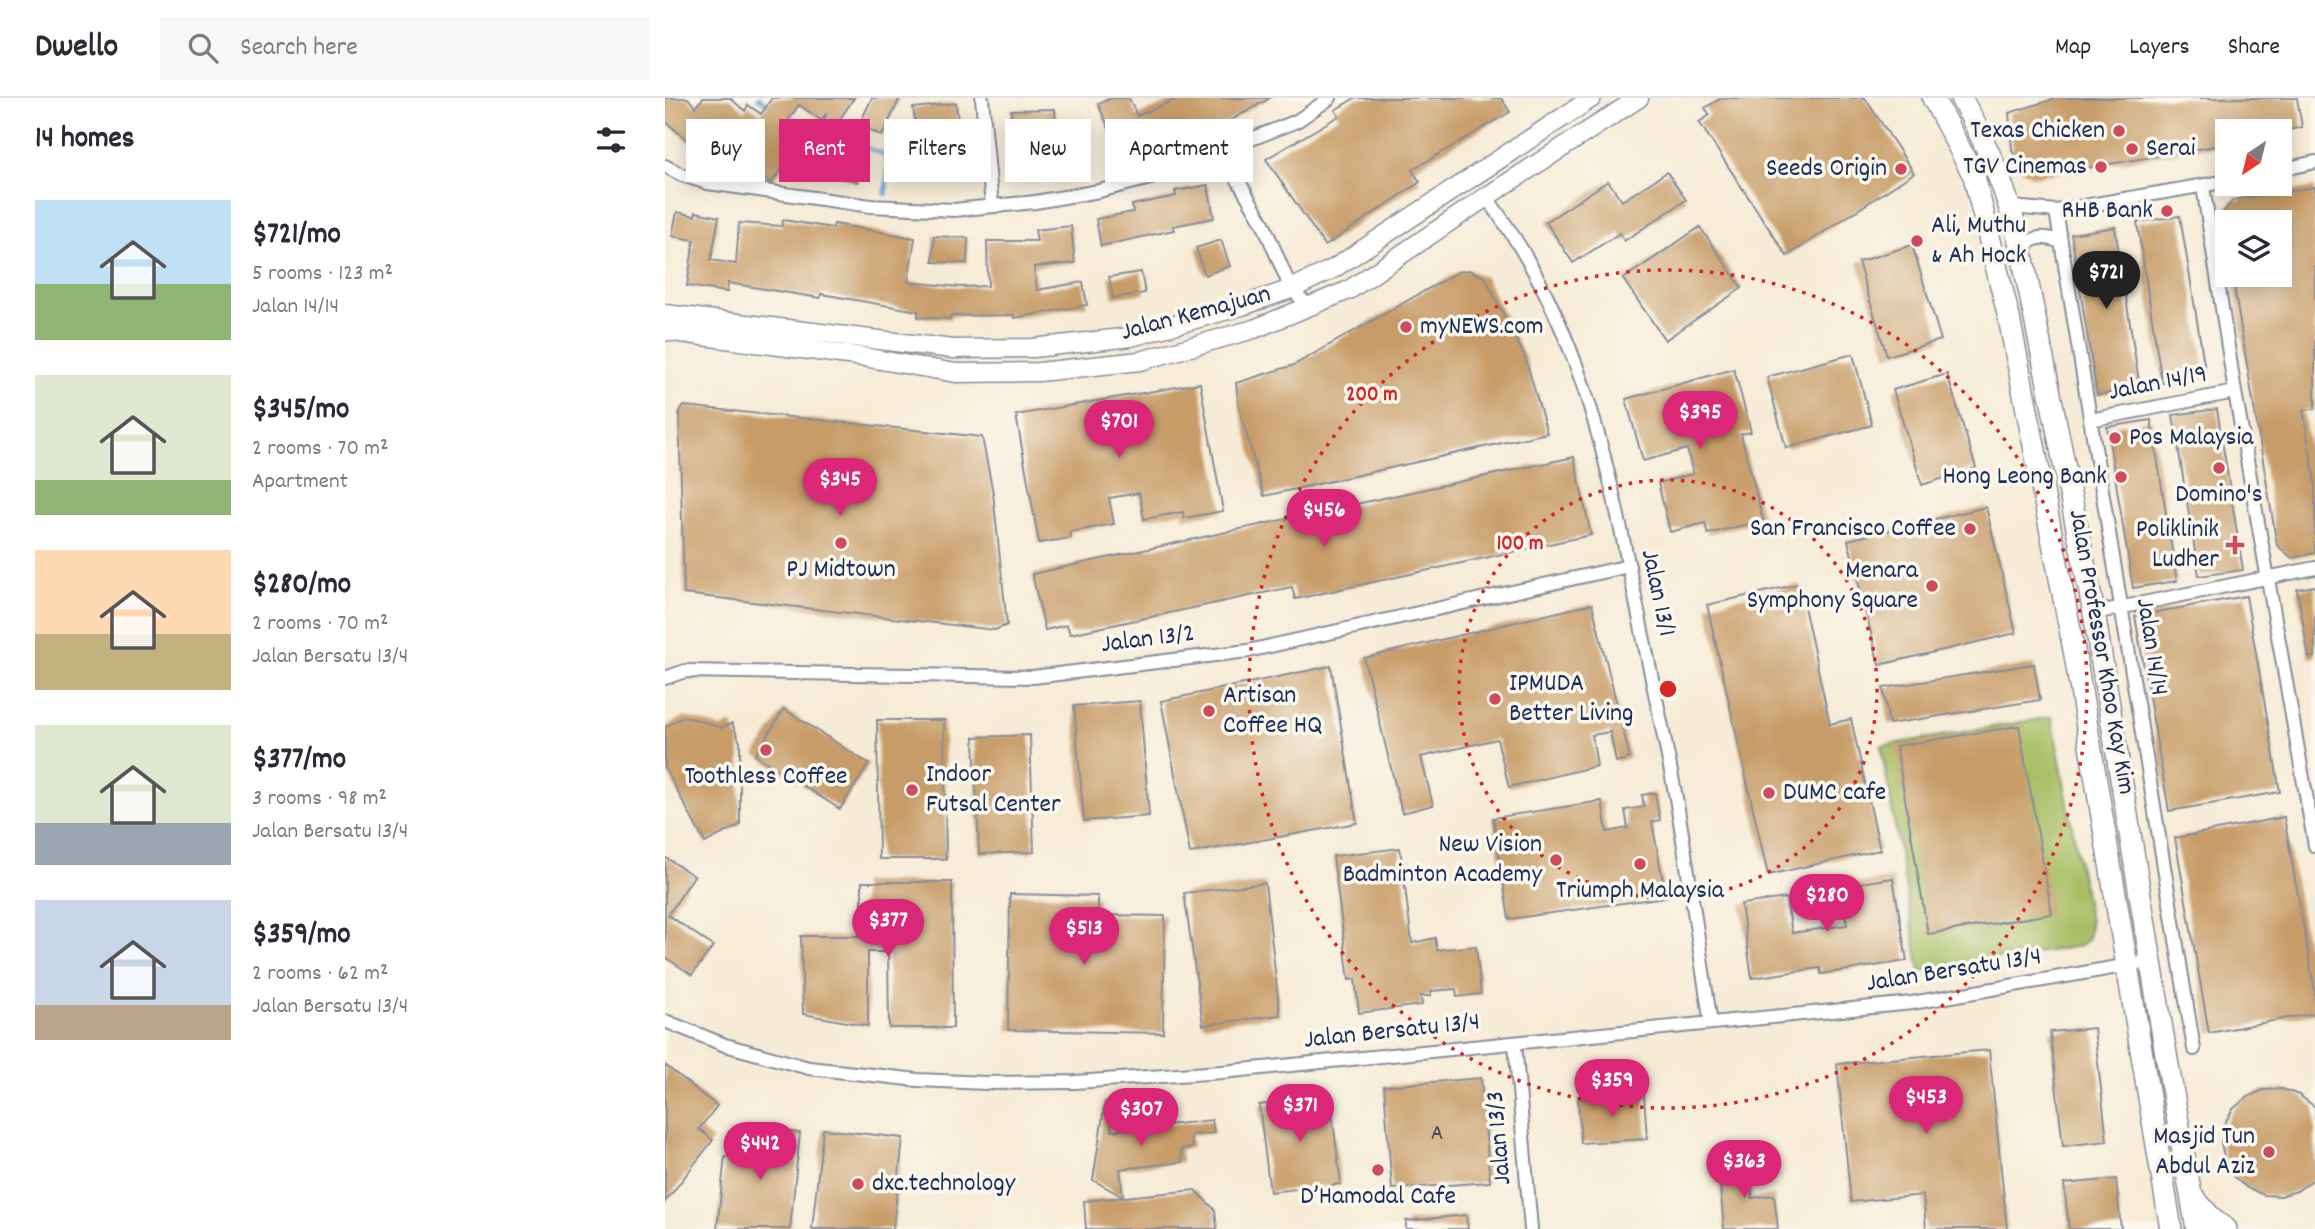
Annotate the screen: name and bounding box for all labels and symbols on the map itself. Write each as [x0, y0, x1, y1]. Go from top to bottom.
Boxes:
place label: Texas Chicken [1970, 113, 2105, 150]
north arrow [2215, 119, 2293, 196]
marker: Texas Chicken [2111, 123, 2127, 139]
place label: Serai [2146, 131, 2196, 168]
marker: Serai [2124, 141, 2140, 157]
place label: TGV Cinemas [1963, 149, 2087, 186]
place label: Seeds Origin [1766, 151, 1887, 188]
marker: TGV Cinemas [2093, 159, 2109, 175]
marker: Seeds Origin [1893, 161, 1909, 177]
place label: RHB Bank [2062, 193, 2153, 230]
marker: RHB Bank [2159, 203, 2175, 219]
place label: Ali, Muthu & Ah Hock [1931, 208, 2026, 275]
marker: Ali, Muthu & Ah Hock [1909, 233, 1925, 249]
pin: $721 [2065, 252, 2147, 311]
street label: Jalan Kemajuan [1117, 276, 1275, 352]
place label: myNEWS.com [1420, 309, 1544, 346]
marker: myNEWS.com [1398, 319, 1414, 335]
street label: Jalan 14/19 [2106, 356, 2210, 412]
text: 200 m [1346, 381, 1398, 411]
pin: $395 [1659, 392, 1741, 451]
pin: $701 [1078, 400, 1160, 460]
place label: Pos Malaysia [2129, 420, 2254, 457]
marker: Pos Malaysia [2107, 430, 2123, 446]
pin: $345 [799, 458, 881, 518]
place label: Hong Leong Bank [1943, 459, 2107, 496]
marker: Domino's [2211, 460, 2227, 476]
marker: Hong Leong Bank [2113, 469, 2129, 485]
place label: Domino's [2175, 477, 2263, 514]
pin: $456 [1283, 490, 1365, 549]
street label: Jalan Professor Khoo Kay Kim [2058, 506, 2144, 798]
place label: San Francisco Coffee [1750, 511, 1956, 548]
place label: Poliklinik Ludher [2136, 512, 2219, 579]
marker: San Francisco Coffee [1962, 521, 1978, 537]
text: 100 m [1497, 530, 1543, 560]
marker: PJ Midtown [833, 535, 849, 551]
marker: Poliklinik Ludher [2225, 535, 2245, 555]
street label: Jalan 13/1 [1630, 546, 1684, 640]
place label: PJ Midtown [786, 552, 896, 589]
place label: Menara Symphony Square [1747, 553, 1919, 620]
marker: Menara Symphony Square [1924, 578, 1940, 594]
street label: Jalan 14/14 [2125, 596, 2177, 698]
street label: Jalan 13/2 [1099, 616, 1197, 664]
place label: IPMUDA Better Living [1509, 666, 1633, 733]
centre of rings [1656, 677, 1680, 701]
place label: Artisan Coffee HQ [1223, 678, 1322, 745]
marker: IPMUDA Better Living [1487, 691, 1503, 707]
marker: Artisan Coffee HQ [1201, 703, 1217, 719]
marker: Toothless Coffee [758, 742, 774, 758]
place label: Indoor Futsal Center [926, 757, 1061, 824]
place label: Toothless Coffee [684, 759, 848, 796]
place label: DUMC cafe [1783, 775, 1886, 812]
marker: Indoor Futsal Center [904, 782, 920, 798]
marker: DUMC cafe [1761, 785, 1777, 801]
place label: New Vision Badminton Academy [1343, 827, 1542, 894]
marker: New Vision Badminton Academy [1548, 852, 1564, 868]
marker: Triumph Malaysia [1632, 856, 1648, 872]
place label: Triumph Malaysia [1556, 873, 1725, 910]
pin: $280 [1786, 874, 1868, 934]
pin: $377 [847, 900, 929, 959]
pin: $513 [1043, 908, 1125, 967]
street label: Jalan Bersatu 13/4 [1864, 939, 2044, 1003]
street label: Jalan Bersatu 13/4 [1302, 1004, 1482, 1060]
pin: $359 [1571, 1060, 1653, 1119]
pin: $453 [1885, 1076, 1967, 1136]
pin: $371 [1259, 1084, 1341, 1144]
pin: $307 [1100, 1088, 1182, 1148]
street label: Jalan 13/3 [1477, 1089, 1523, 1187]
house number: A [1431, 1118, 1443, 1151]
place label: Masjid Tun Abdul Aziz [2153, 1119, 2255, 1186]
pin: $442 [719, 1122, 801, 1182]
pin: $363 [1703, 1140, 1785, 1200]
marker: Masjid Tun Abdul Aziz [2261, 1144, 2277, 1160]
marker: D’Hamodal Cafe [1370, 1162, 1386, 1178]
place label: dxc.technology [872, 1166, 1016, 1203]
marker: dxc.technology [850, 1176, 866, 1192]
place label: D’Hamodal Cafe [1300, 1179, 1456, 1216]

